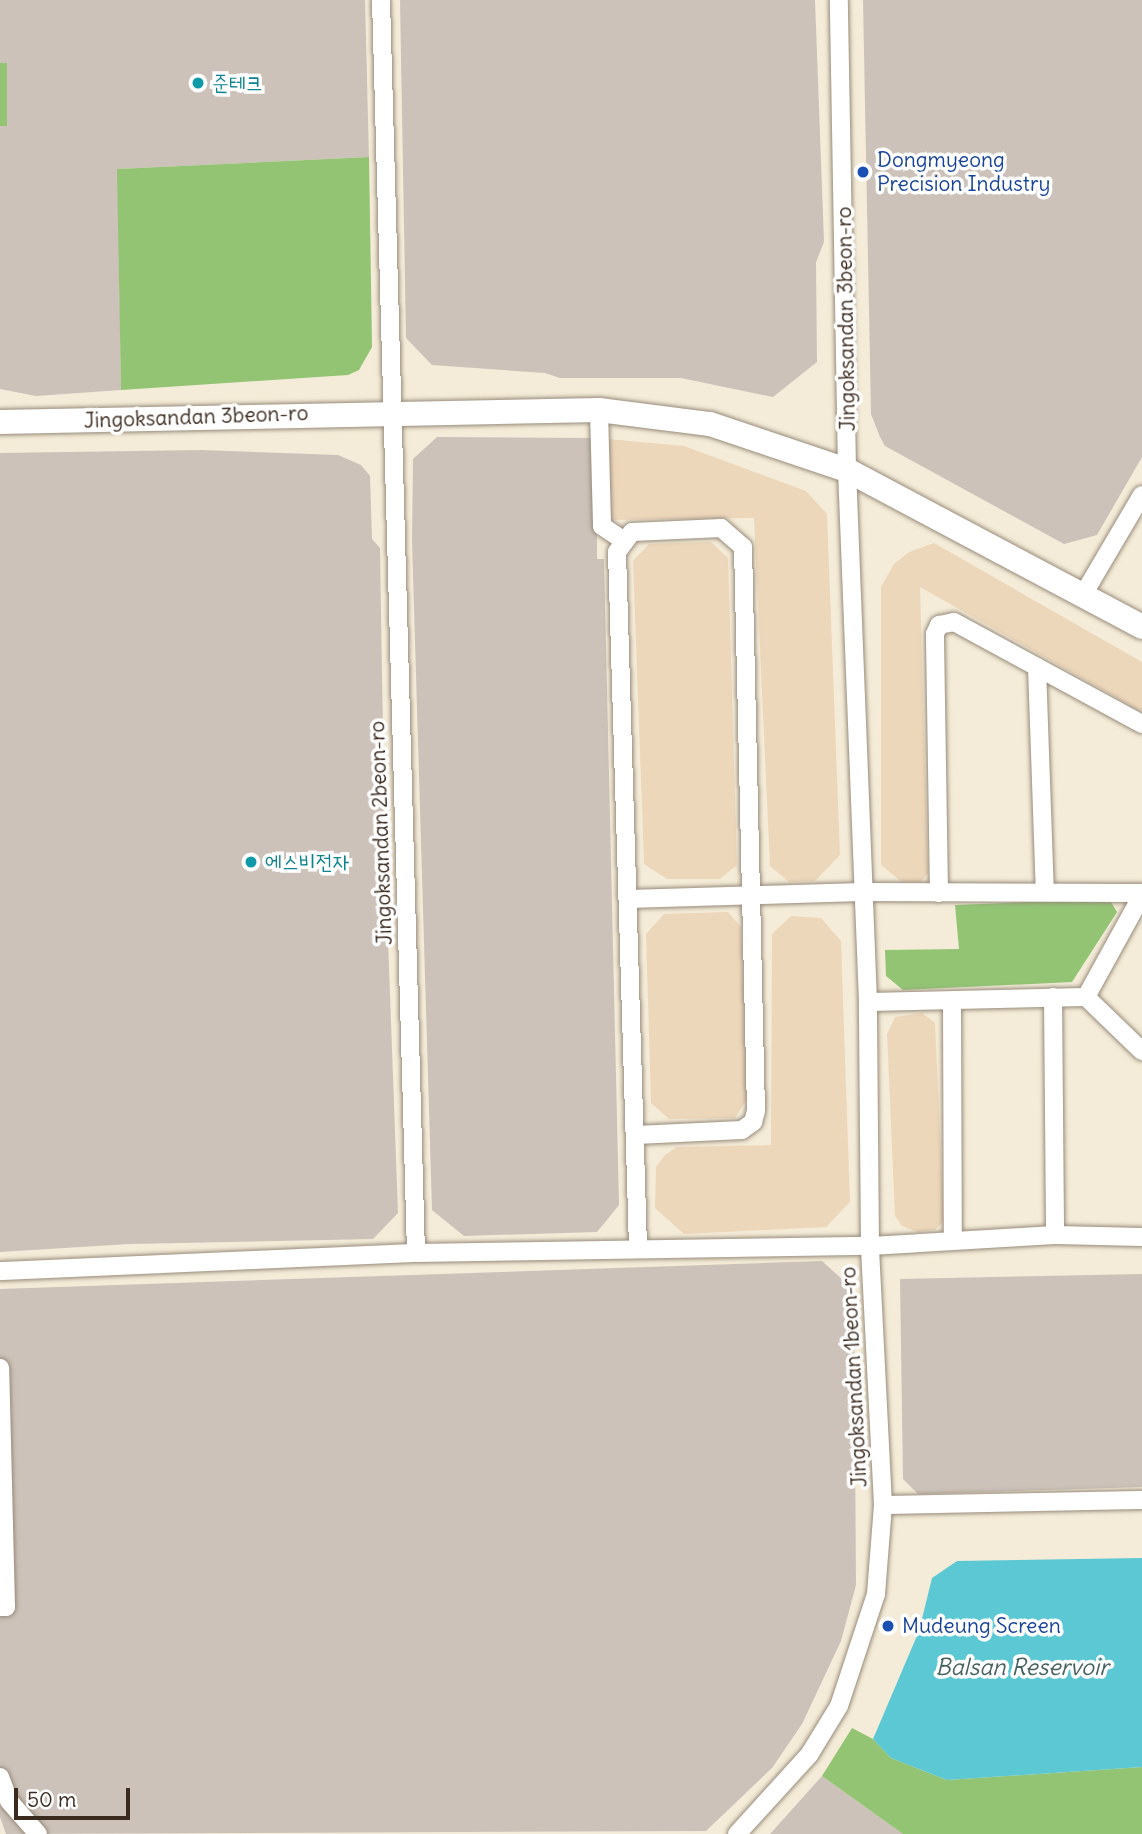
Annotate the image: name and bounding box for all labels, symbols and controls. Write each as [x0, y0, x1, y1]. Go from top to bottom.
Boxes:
place label: 준테크 [212, 70, 263, 96]
marker: 준테크 [190, 75, 206, 91]
place label: Dongmyeong Precision Industry [877, 147, 1050, 197]
marker: Dongmyeong Precision Industry [855, 164, 871, 180]
street label: Jingoksandan 3beon-ro [831, 206, 861, 432]
street label: Jingoksandan 3beon-ro [83, 400, 309, 434]
street label: Jingoksandan 2beon-ro [364, 720, 398, 946]
place label: 에스비전자 [265, 849, 349, 875]
marker: 에스비전자 [243, 854, 259, 870]
street label: Jingoksandan 1beon-ro [836, 1266, 872, 1488]
place label: Mudeung Screen [902, 1613, 1061, 1639]
marker: Mudeung Screen [880, 1618, 896, 1634]
water label: Balsan Reservoir [935, 1653, 1109, 1681]
scale bar [18, 1774, 133, 1818]
text: 50 m [27, 1786, 76, 1813]

